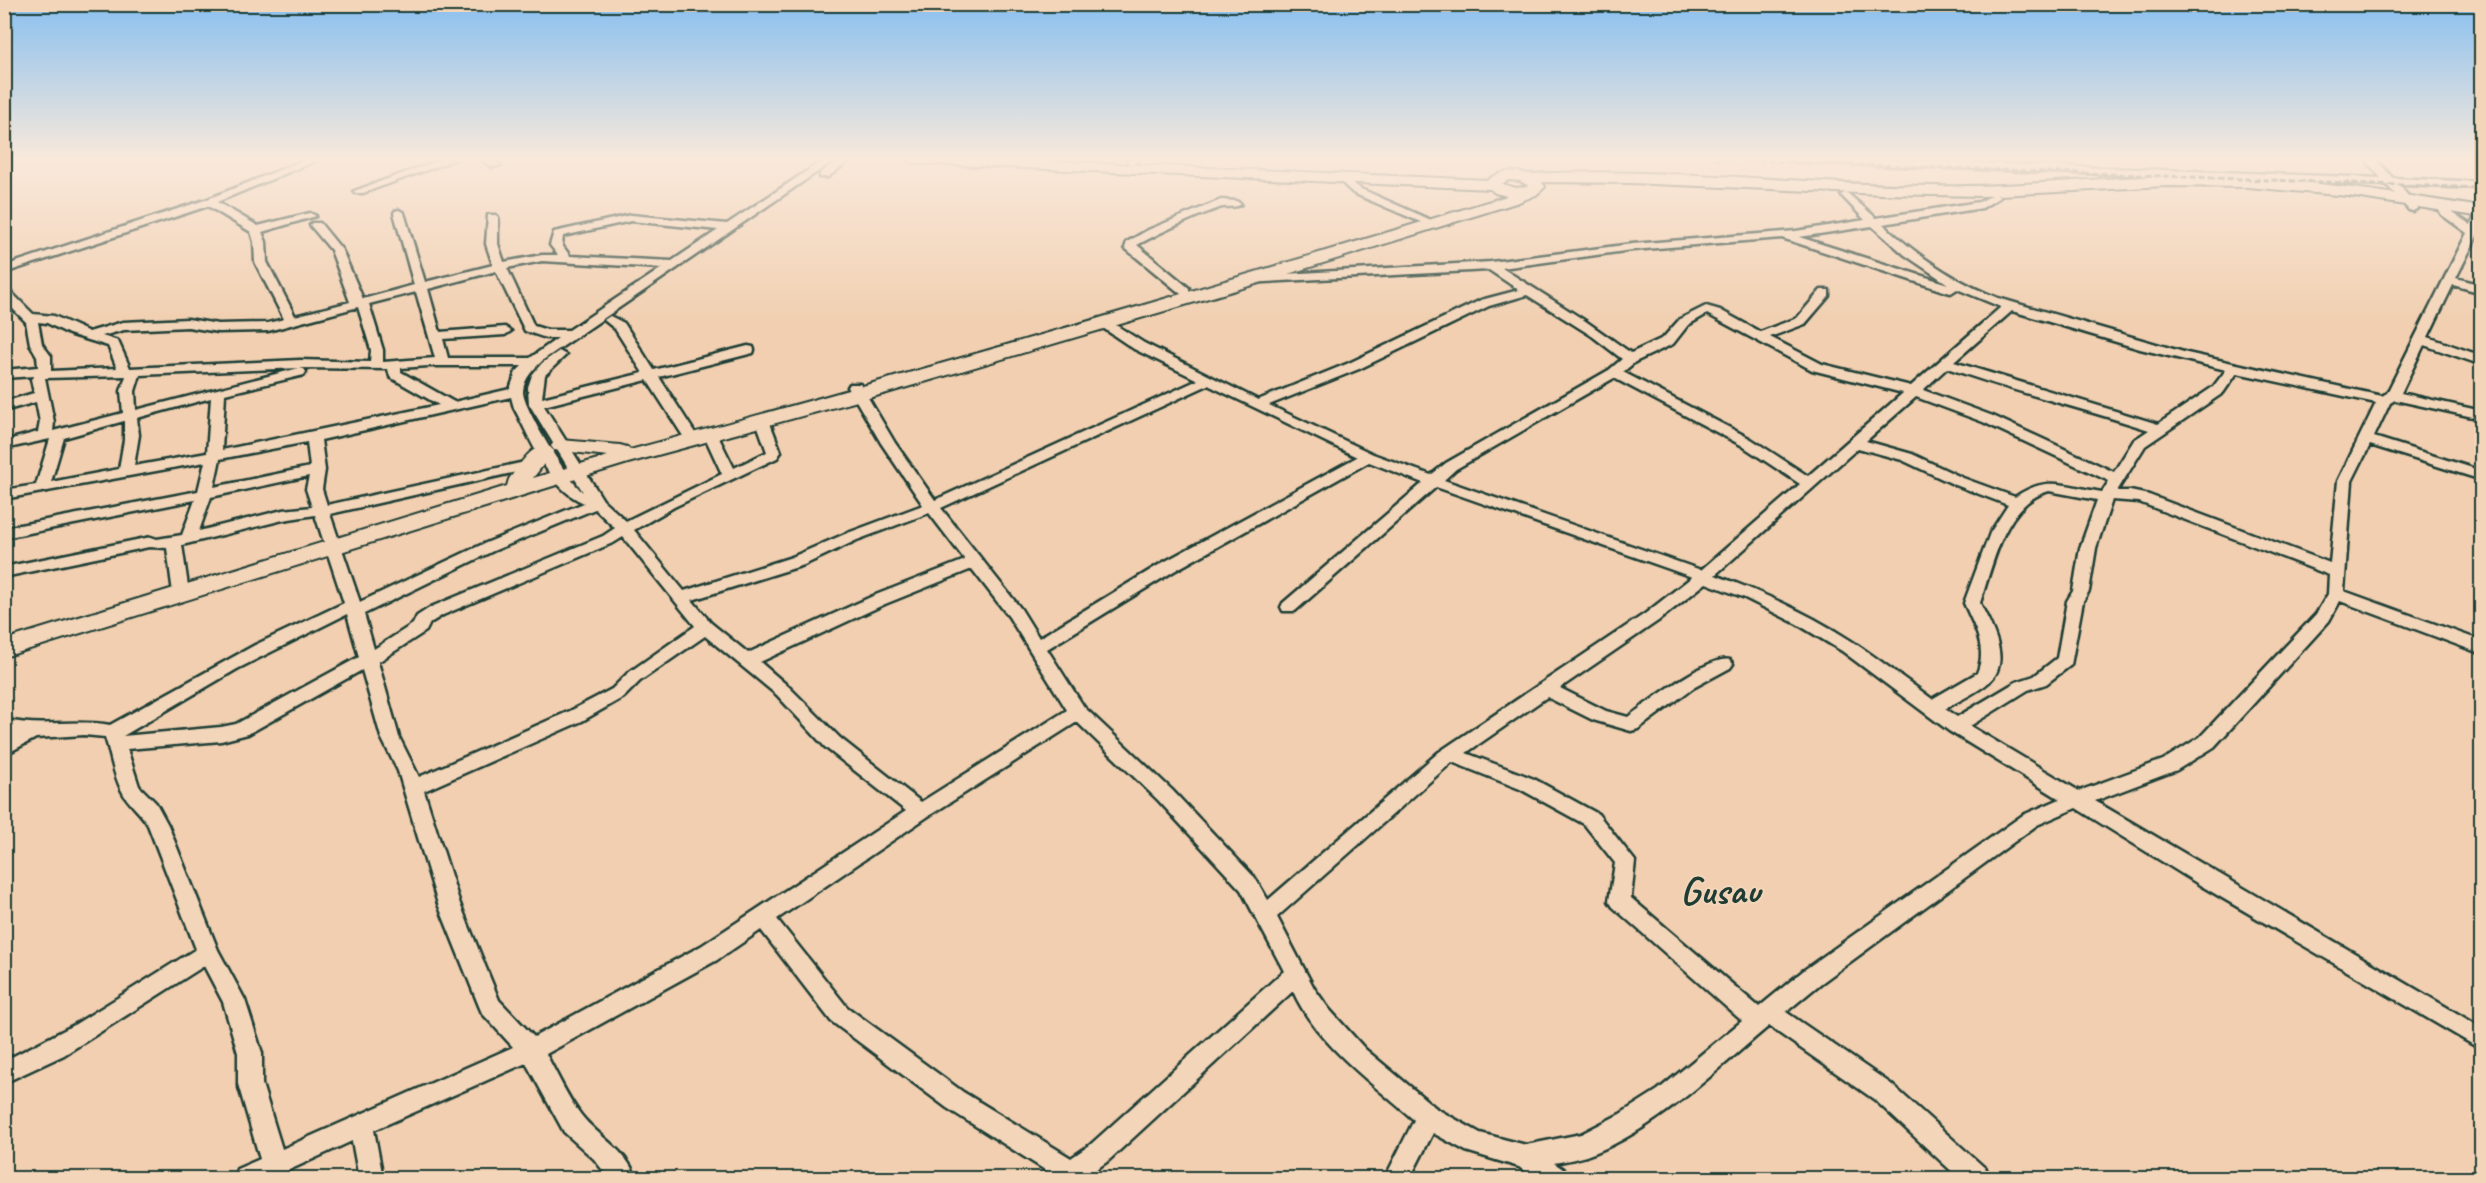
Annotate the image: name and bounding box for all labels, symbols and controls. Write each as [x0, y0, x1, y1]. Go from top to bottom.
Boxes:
district label: Gusau [1680, 865, 1763, 915]

